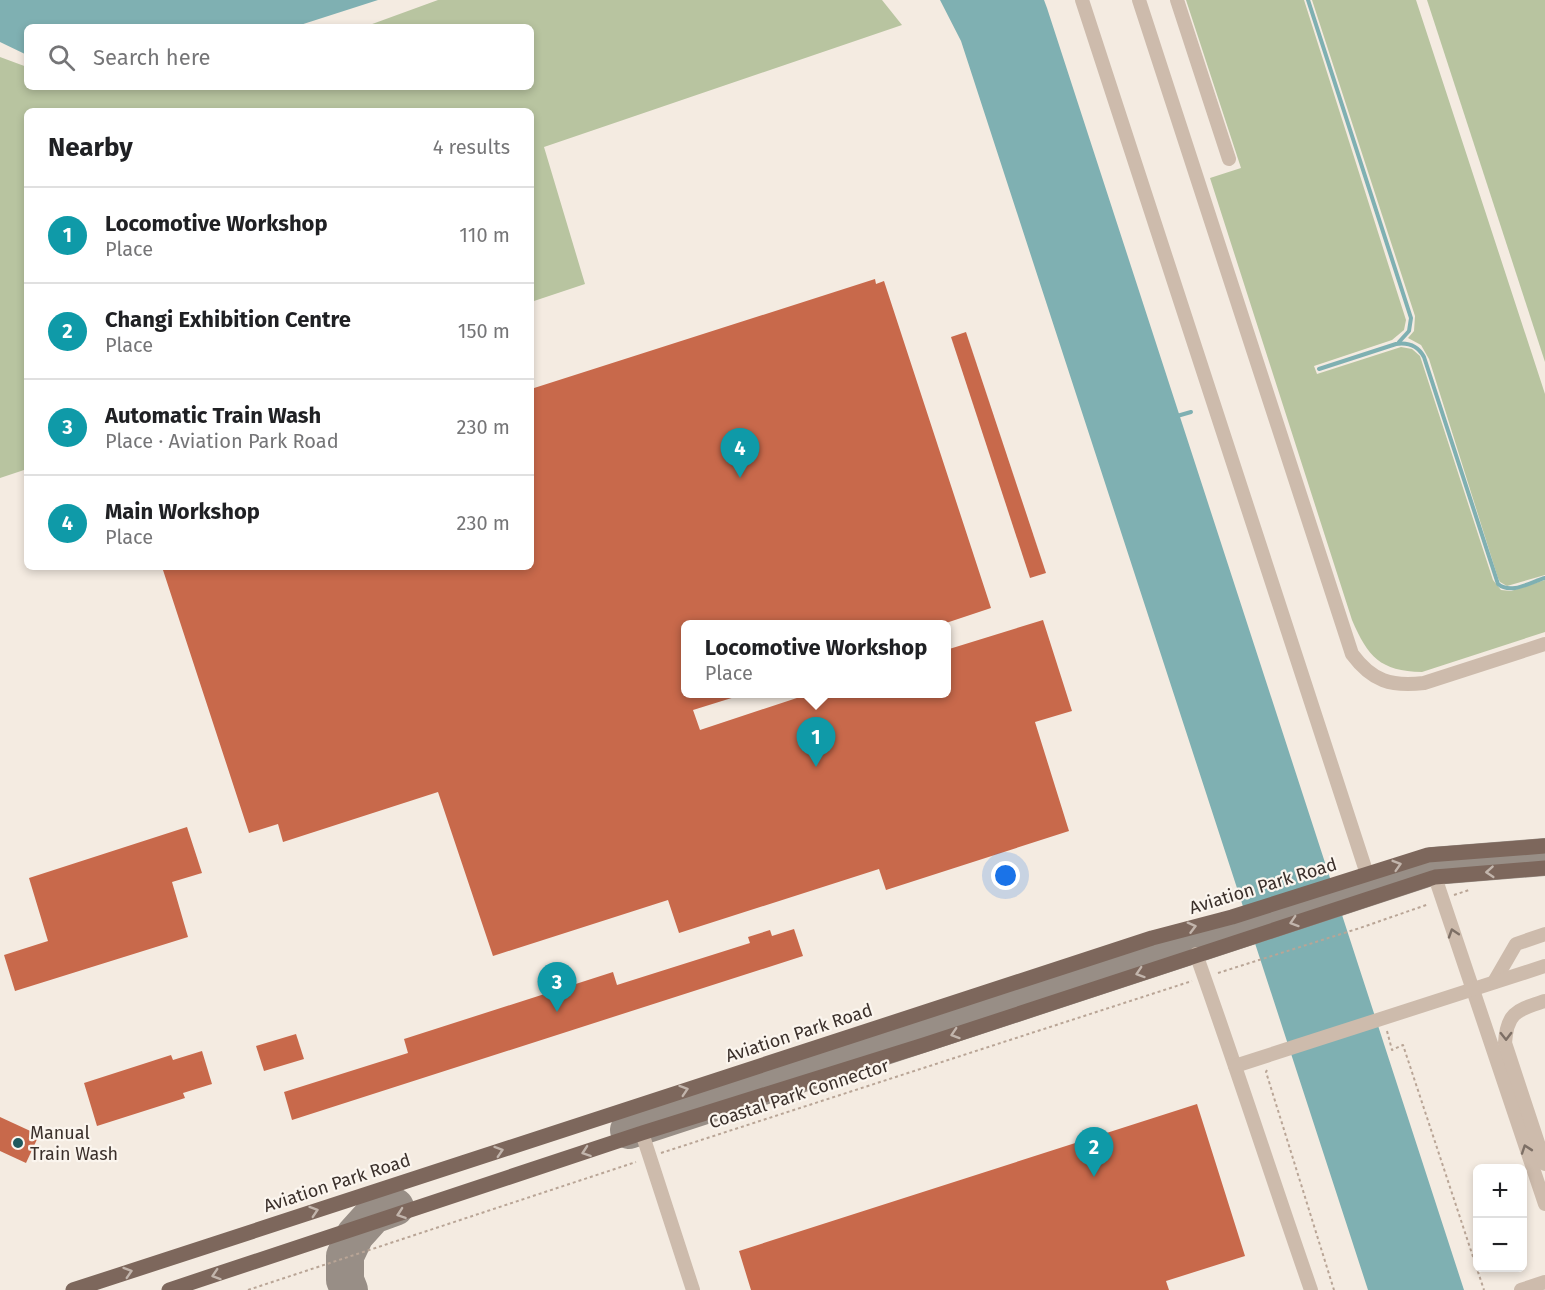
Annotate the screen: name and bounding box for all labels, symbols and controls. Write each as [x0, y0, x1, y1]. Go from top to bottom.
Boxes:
search box [24, 24, 534, 90]
icon: search [45, 41, 78, 74]
text: Search here [93, 44, 211, 71]
text: Nearby [48, 132, 133, 163]
text: 4 results [433, 135, 510, 159]
text: Locomotive Workshop [105, 210, 328, 237]
text: 1 [63, 223, 72, 247]
text: 110 m [459, 223, 510, 247]
text: Place [105, 237, 153, 261]
text: Changi Exhibition Centre [105, 306, 351, 333]
text: 2 [62, 319, 73, 343]
text: 150 m [458, 319, 510, 343]
text: Place [105, 333, 153, 357]
text: Automatic Train Wash [105, 402, 321, 429]
text: 3 [62, 415, 73, 439]
text: 230 m [457, 415, 510, 439]
pin: 4 [720, 428, 760, 478]
text: Place · Aviation Park Road [105, 429, 339, 453]
text: Main Workshop [105, 498, 260, 525]
text: 4 [62, 511, 73, 535]
text: 230 m [457, 511, 510, 535]
text: Place [105, 525, 153, 549]
popup [681, 620, 951, 698]
text: Locomotive Workshop [705, 634, 927, 661]
text: Place [705, 661, 753, 685]
pin: 1 [796, 718, 836, 767]
street label: Aviation Park Road [1187, 853, 1339, 919]
one-way arrow [1391, 860, 1402, 872]
your location [991, 861, 1020, 890]
one-way arrow [1485, 866, 1494, 879]
one-way arrow [1289, 915, 1300, 928]
one-way arrow [1187, 922, 1197, 935]
one-way arrow [1448, 928, 1460, 939]
pin: 3 [538, 962, 576, 1012]
one-way arrow [1135, 965, 1146, 978]
street label: Aviation Park Road [723, 999, 875, 1067]
one-way arrow [950, 1027, 961, 1040]
one-way arrow [1500, 1032, 1513, 1041]
street label: Coastal Park Connector [706, 1055, 892, 1133]
one-way arrow [678, 1085, 689, 1098]
place label: Manual Train Wash [30, 1122, 118, 1165]
pin: 2 [1074, 1128, 1114, 1177]
marker: Manual Train Wash [11, 1136, 25, 1150]
one-way arrow [1521, 1144, 1533, 1155]
one-way arrow [493, 1145, 504, 1158]
one-way arrow [581, 1145, 592, 1157]
street label: Aviation Park Road [261, 1149, 413, 1217]
map controls [1473, 1164, 1527, 1272]
button: + [1473, 1164, 1527, 1218]
one-way arrow [308, 1206, 319, 1219]
one-way arrow [396, 1207, 407, 1219]
button: − [1473, 1218, 1527, 1272]
one-way arrow [122, 1267, 133, 1279]
one-way arrow [211, 1267, 222, 1280]

